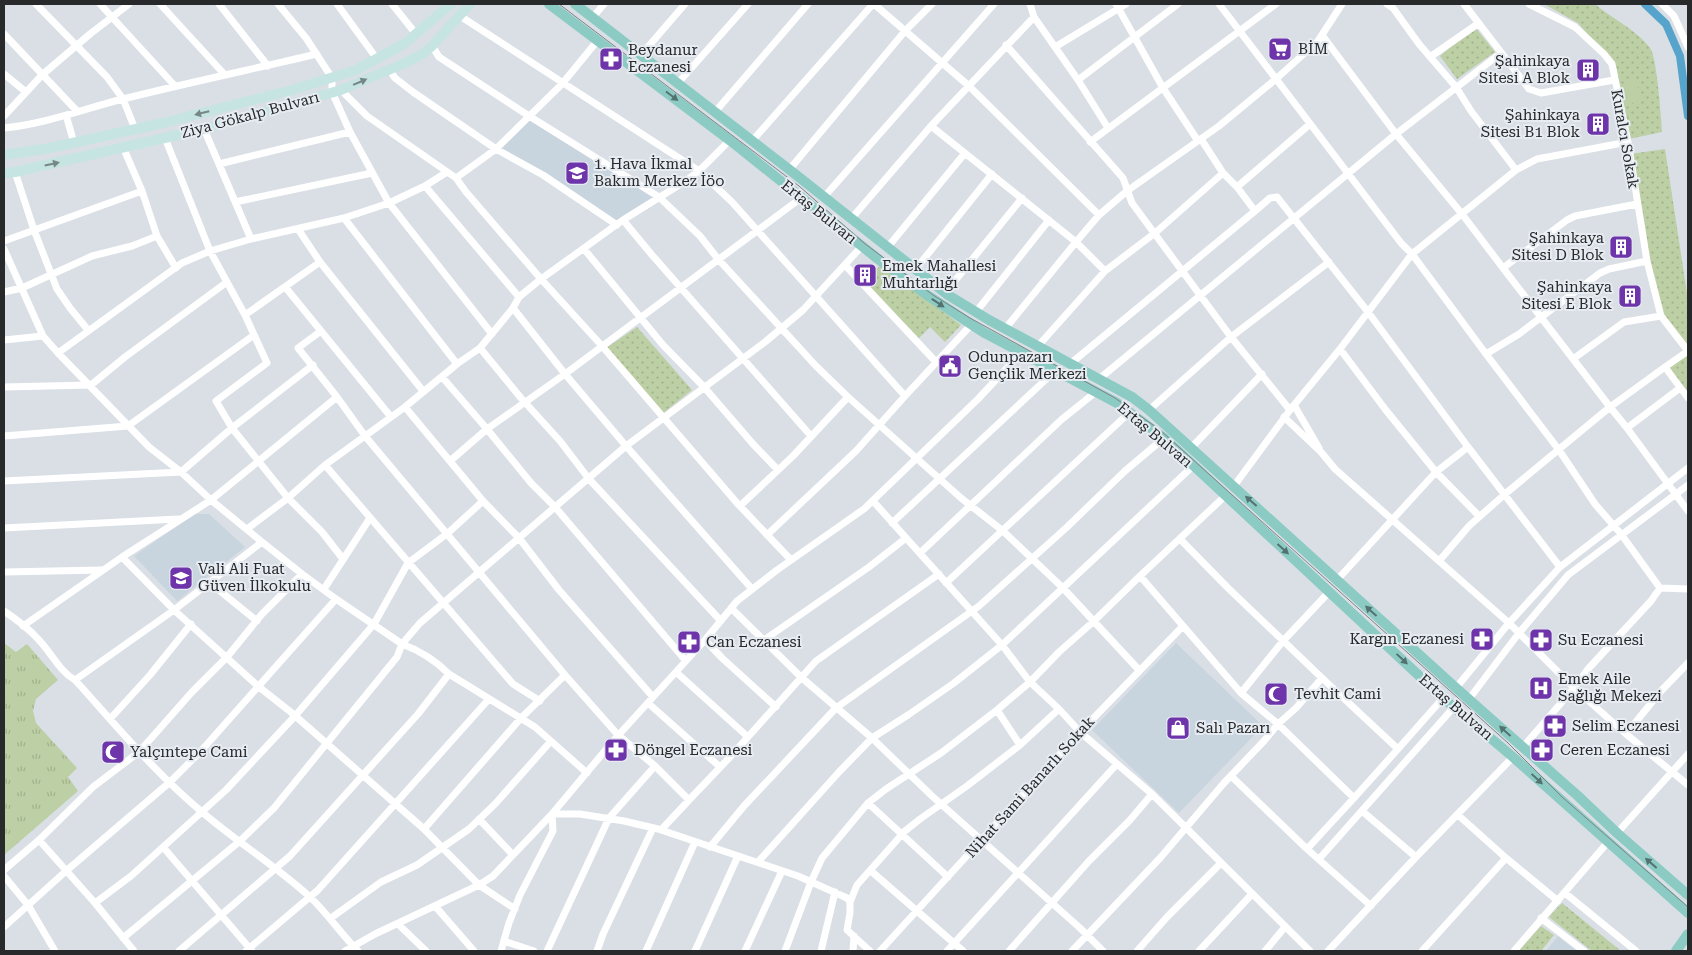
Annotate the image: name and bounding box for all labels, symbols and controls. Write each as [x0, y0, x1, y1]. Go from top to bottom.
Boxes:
supermarket icon: BİM [1267, 36, 1293, 62]
place label: BİM [1298, 40, 1328, 58]
place label: Beydanur Eczanesi [628, 41, 698, 76]
pharmacy icon: Beydanur Eczanesi [598, 46, 624, 72]
place label: Şahinkaya Sitesi A Blok [1479, 52, 1570, 87]
building icon: Şahinkaya Sitesi A Blok [1575, 57, 1601, 83]
one-way arrow [353, 77, 367, 85]
street label: Ziya Gökalp Bulvarı [179, 88, 321, 142]
street label: Kuralcı Sokak [1607, 88, 1643, 191]
one-way arrow [665, 91, 679, 101]
place label: Şahinkaya Sitesi B1 Blok [1481, 106, 1580, 141]
one-way arrow [195, 109, 210, 117]
building icon: Şahinkaya Sitesi B1 Blok [1585, 111, 1611, 137]
place label: 1. Hava İkmal Bakım Merkez İöo [594, 155, 724, 190]
one-way arrow [44, 160, 59, 168]
school or university icon: 1. Hava İkmal Bakım Merkez İöo [564, 160, 590, 186]
street label: Ertaş Bulvarı [778, 176, 861, 248]
place label: Şahinkaya Sitesi D Blok [1512, 229, 1604, 264]
building icon: Şahinkaya Sitesi D Blok [1608, 234, 1634, 260]
place label: Emek Mahallesi Muhtarlığı [882, 257, 996, 292]
building icon: Emek Mahallesi Muhtarlığı [852, 262, 878, 288]
place label: Şahinkaya Sitesi E Blok [1522, 278, 1612, 313]
building icon: Şahinkaya Sitesi E Blok [1617, 283, 1643, 309]
one-way arrow [932, 298, 945, 308]
place label: Odunpazarı Gençlik Merkezi [968, 348, 1087, 383]
public building icon: Odunpazarı Gençlik Merkezi [937, 353, 963, 379]
street label: Ertaş Bulvarı [1114, 399, 1196, 472]
one-way arrow [1245, 495, 1257, 507]
one-way arrow [1277, 543, 1289, 555]
place label: Vali Ali Fuat Güven İlkokulu [198, 560, 311, 595]
school or university icon: Vali Ali Fuat Güven İlkokulu [168, 565, 194, 591]
one-way arrow [1365, 605, 1377, 617]
pharmacy icon: Kargın Eczanesi [1469, 626, 1495, 652]
pharmacy icon: Su Eczanesi [1528, 627, 1554, 653]
pharmacy icon: Can Eczanesi [676, 629, 702, 655]
place label: Kargın Eczanesi [1349, 630, 1464, 648]
place label: Su Eczanesi [1558, 631, 1644, 649]
place label: Can Eczanesi [706, 633, 802, 651]
one-way arrow [1396, 653, 1408, 665]
street label: Ertaş Bulvarı [1415, 670, 1497, 744]
place label: Emek Aile Sağlığı Mekezi [1558, 670, 1662, 705]
hospital icon: Emek Aile Sağlığı Mekezi [1528, 675, 1554, 701]
mosque icon: Tevhit Cami [1263, 681, 1289, 707]
place label: Tevhit Cami [1294, 685, 1381, 703]
street label: Nihat Sami Banarlı Sokak [962, 712, 1099, 862]
pharmacy icon: Selim Eczanesi [1542, 713, 1568, 739]
shop icon: Salı Pazarı [1165, 715, 1191, 741]
place label: Selim Eczanesi [1572, 717, 1680, 735]
place label: Salı Pazarı [1196, 719, 1270, 737]
one-way arrow [1498, 725, 1511, 736]
pharmacy icon: Döngel Eczanesi [603, 737, 629, 763]
pharmacy icon: Ceren Eczanesi [1529, 737, 1555, 763]
mosque icon: Yalçıntepe Cami [100, 739, 126, 765]
place label: Döngel Eczanesi [634, 741, 753, 759]
place label: Ceren Eczanesi [1560, 741, 1670, 759]
place label: Yalçıntepe Cami [130, 743, 248, 761]
one-way arrow [1530, 773, 1542, 785]
one-way arrow [1646, 857, 1658, 869]

